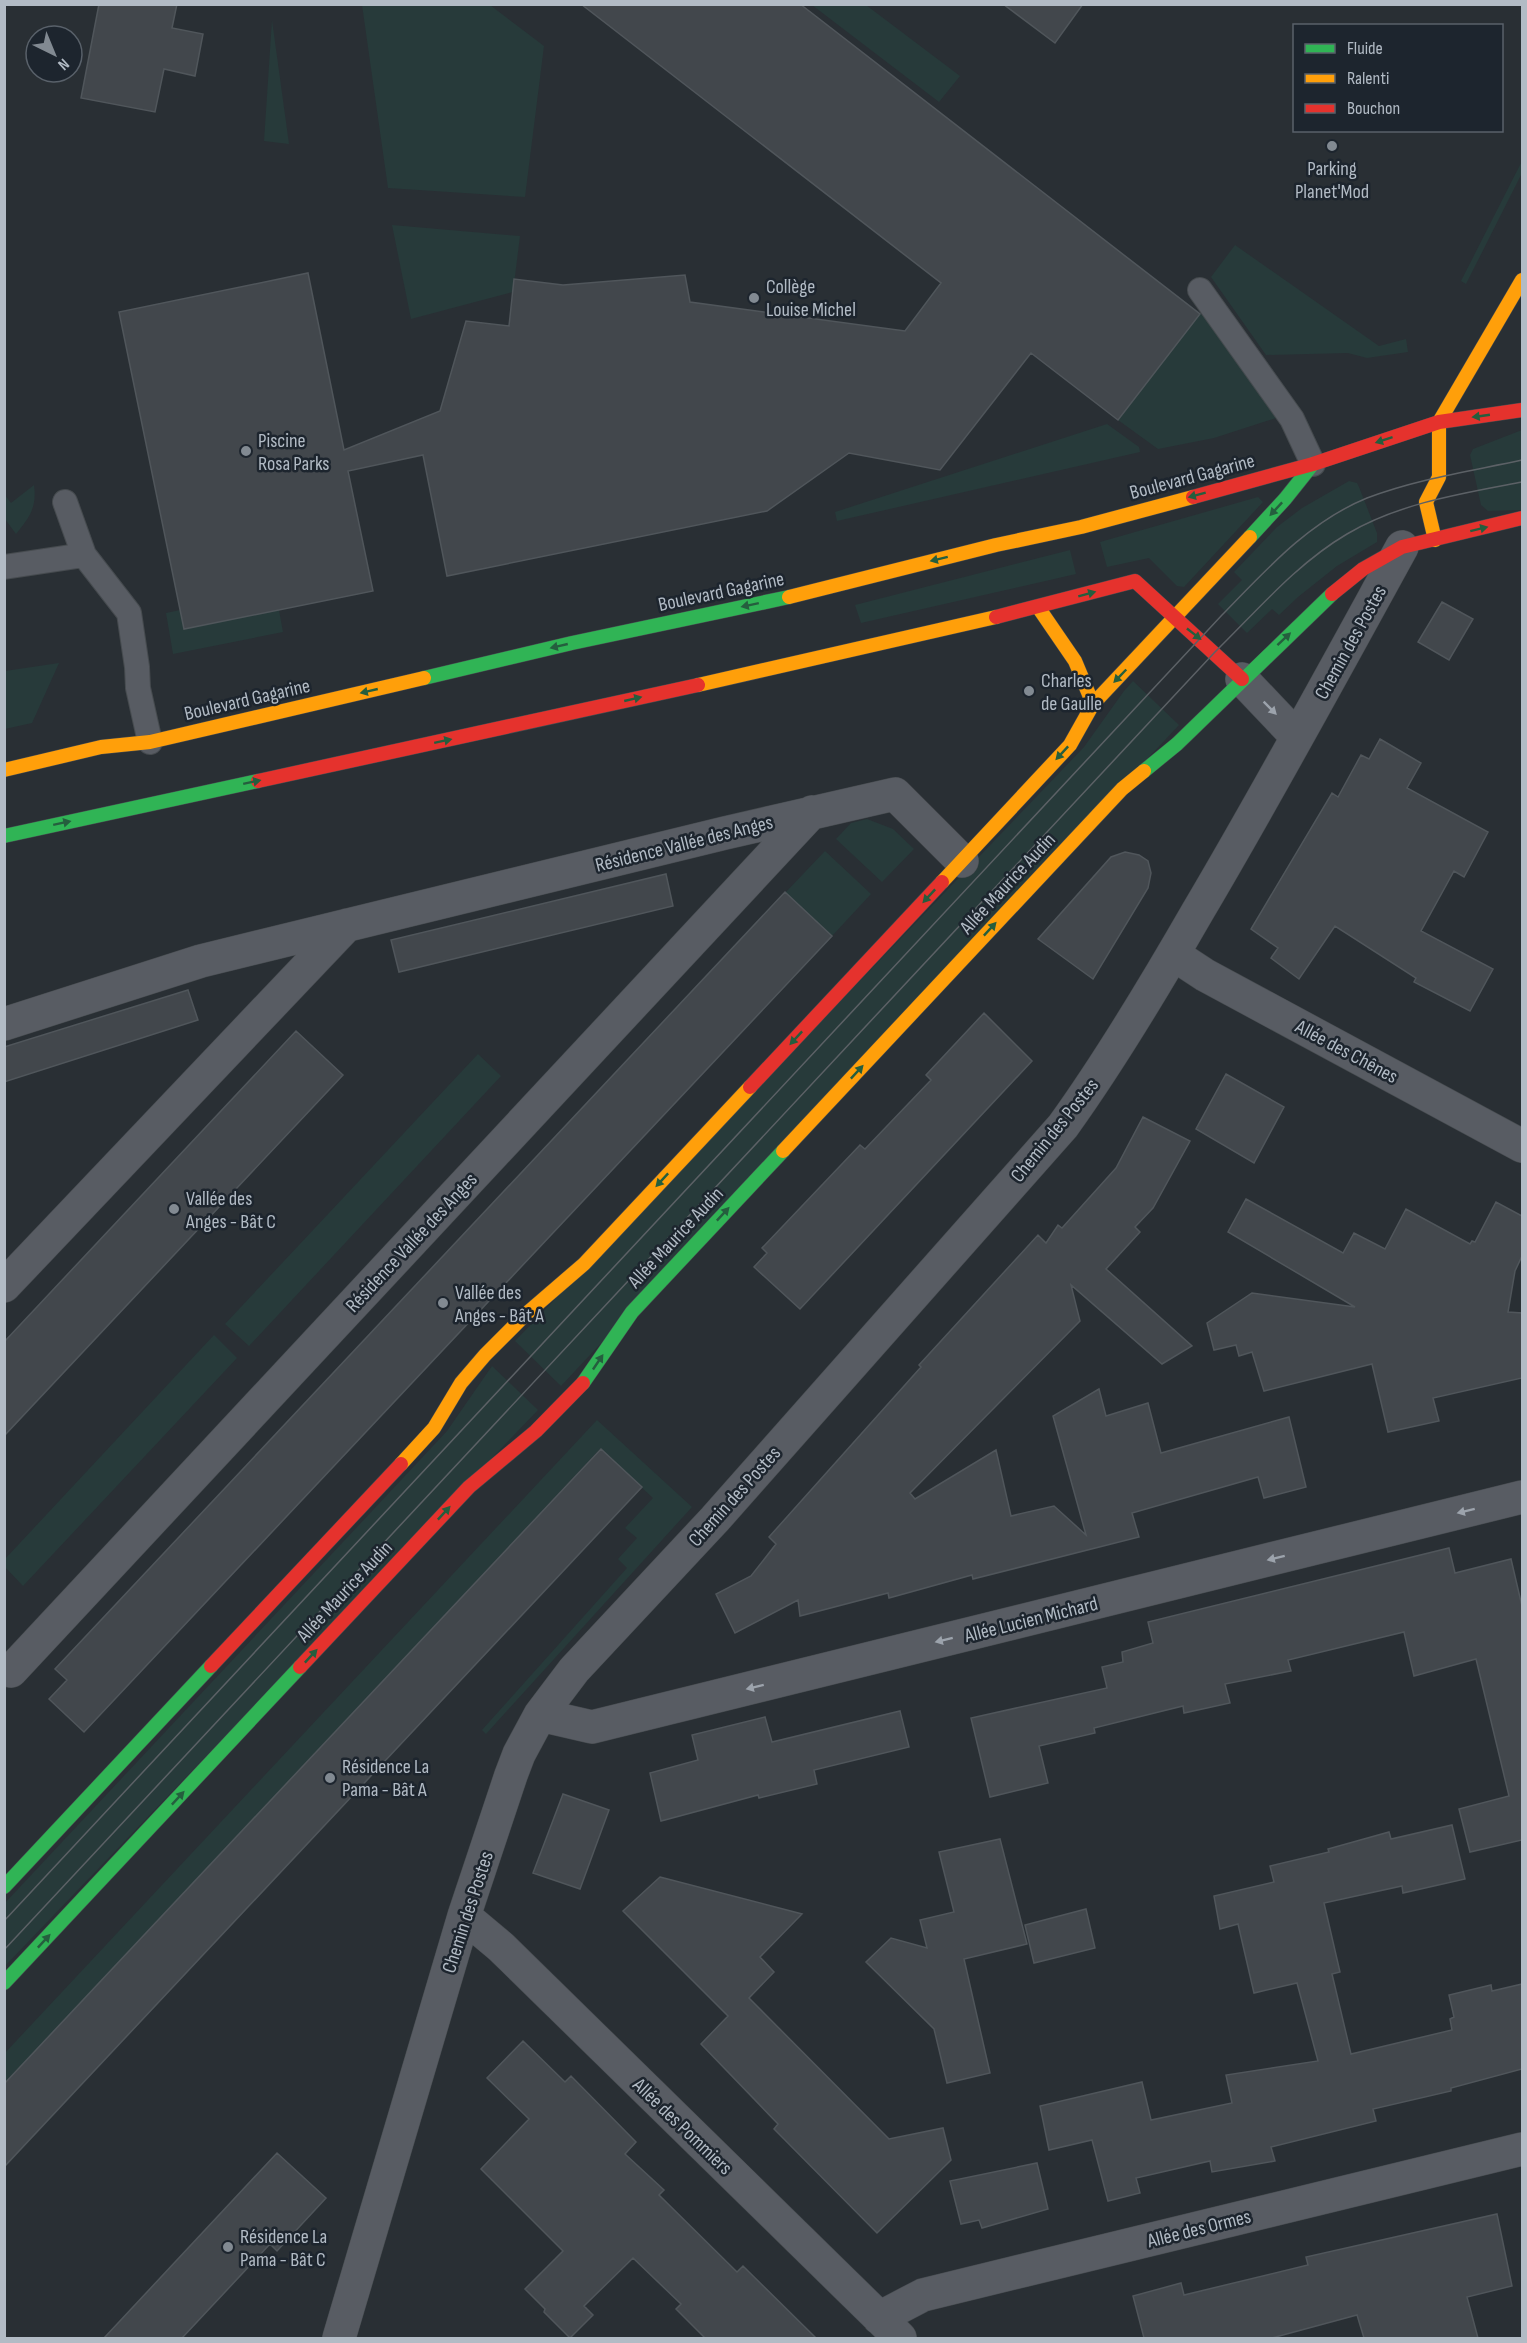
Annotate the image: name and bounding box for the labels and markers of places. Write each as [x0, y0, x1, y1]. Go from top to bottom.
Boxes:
marker: Parking Planet'Mod [1325, 139, 1339, 153]
place label: Parking Planet'Mod [1295, 157, 1369, 204]
place label: Collège Louise Michel [766, 275, 856, 322]
marker: Collège Louise Michel [747, 291, 761, 305]
place label: Piscine Rosa Parks [258, 429, 329, 476]
marker: Piscine Rosa Parks [239, 444, 253, 458]
place label: Charles de Gaulle [1041, 669, 1102, 716]
marker: Charles de Gaulle [1022, 684, 1036, 698]
place label: Vallée des Anges - Bât C [185, 1187, 276, 1234]
marker: Vallée des Anges - Bât C [167, 1202, 181, 1216]
place label: Vallée des Anges - Bât A [454, 1281, 544, 1328]
marker: Vallée des Anges - Bât A [436, 1296, 450, 1310]
place label: Résidence La Pama - Bât A [342, 1755, 429, 1802]
marker: Résidence La Pama - Bât A [323, 1771, 337, 1785]
place label: Résidence La Pama - Bât C [240, 2225, 327, 2272]
marker: Résidence La Pama - Bât C [221, 2240, 235, 2254]

